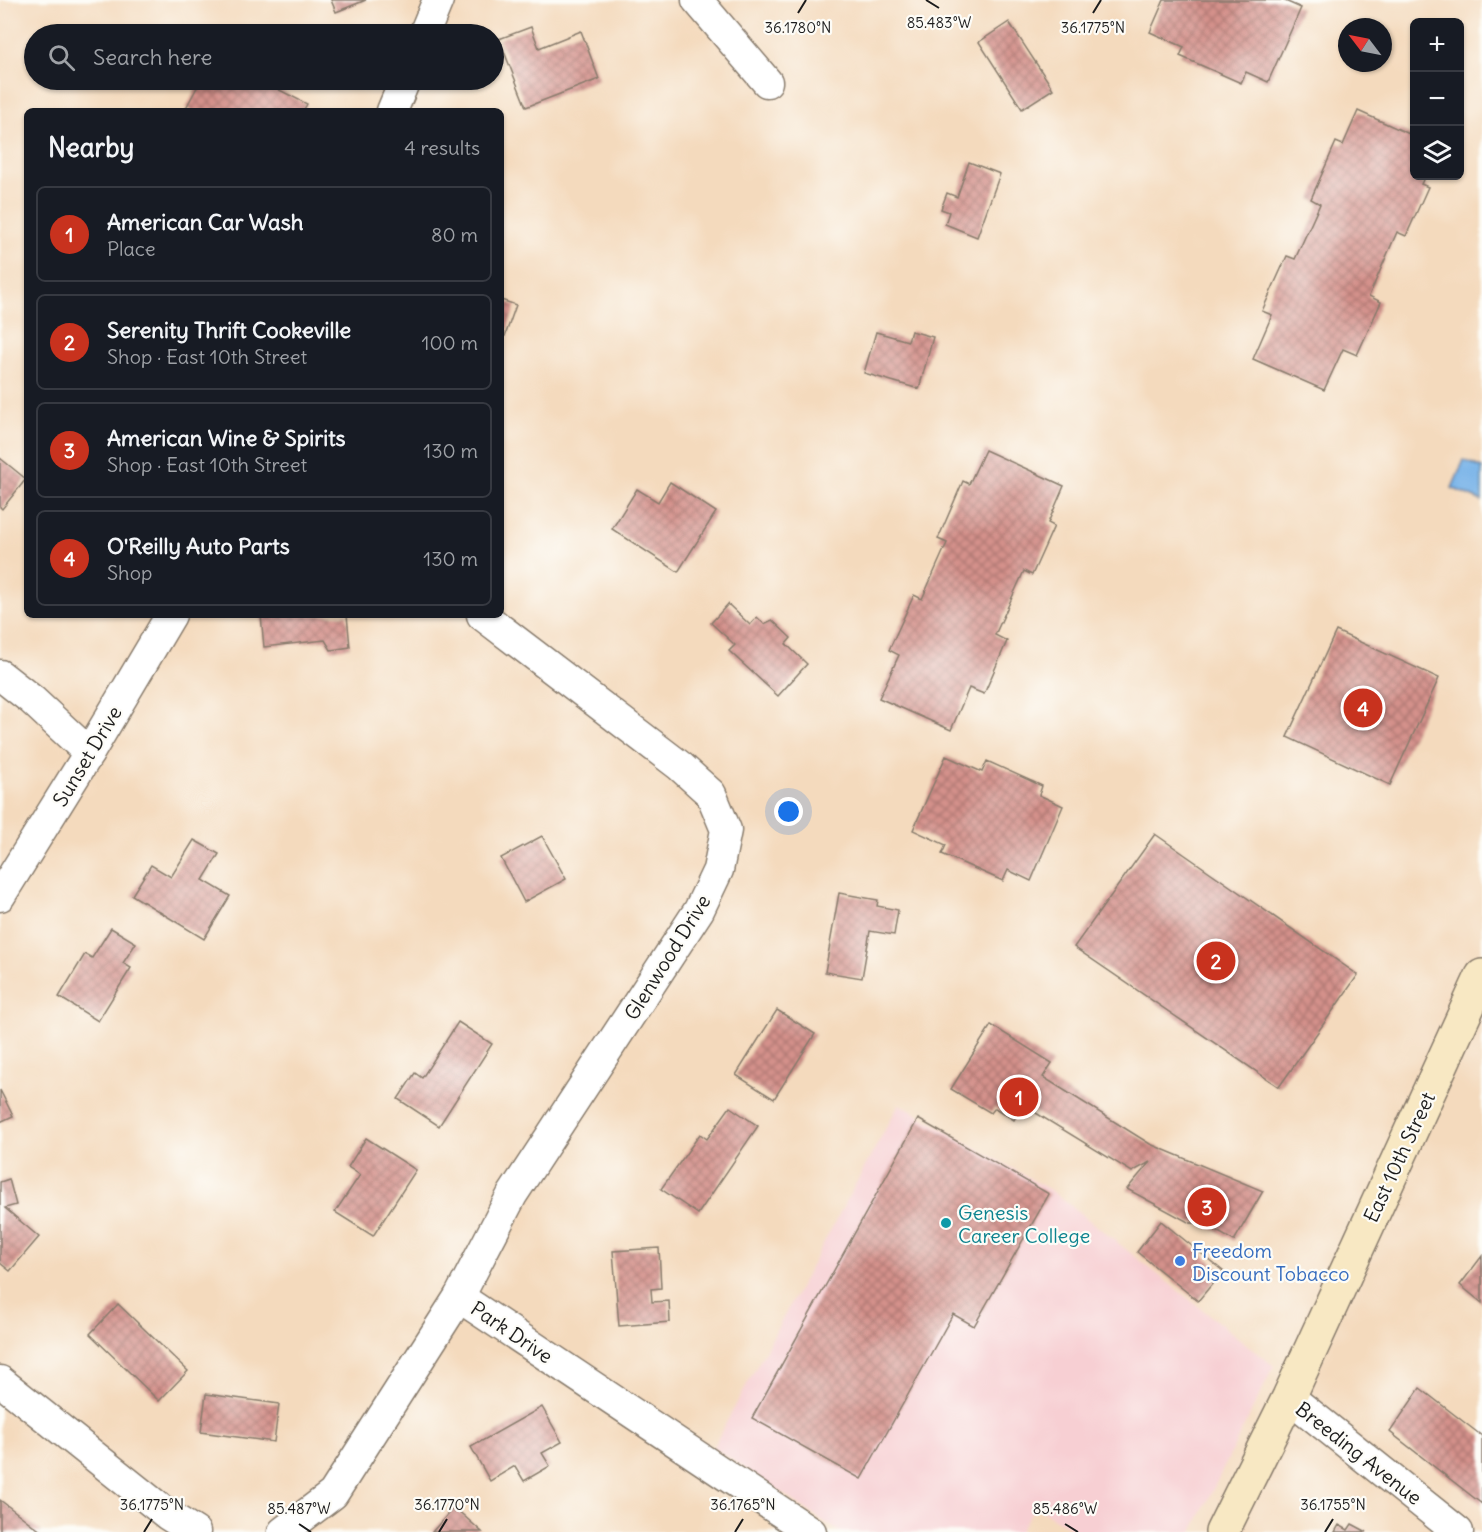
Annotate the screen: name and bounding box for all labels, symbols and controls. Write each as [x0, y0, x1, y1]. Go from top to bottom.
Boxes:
text: 85.483°W [907, 13, 972, 32]
text: 36.1780°N [765, 18, 831, 37]
text: 36.1775°N [1061, 18, 1125, 37]
north arrow [1338, 18, 1392, 72]
map controls [1410, 18, 1464, 180]
button: + [1410, 18, 1464, 72]
search box [24, 24, 504, 90]
icon: search [45, 41, 78, 74]
text: Search here [93, 43, 212, 71]
button: − [1410, 72, 1464, 126]
button: layers [1410, 126, 1464, 180]
text: Nearby [48, 131, 134, 164]
text: 4 results [404, 135, 480, 160]
text: American Car Wash [107, 208, 303, 236]
text: 1 [66, 222, 73, 247]
text: 80 m [431, 222, 478, 247]
text: Place [107, 236, 155, 261]
text: Serenity Thrift Cookeville [107, 316, 351, 344]
text: 2 [64, 330, 75, 355]
text: 100 m [421, 330, 478, 355]
text: Shop · East 10th Street [107, 344, 307, 369]
text: American Wine & Spirits [107, 424, 346, 452]
text: 3 [64, 438, 75, 463]
text: 130 m [423, 438, 478, 463]
text: Shop · East 10th Street [107, 452, 307, 477]
text: O'Reilly Auto Parts [107, 532, 290, 560]
text: 4 [64, 546, 75, 571]
text: 130 m [423, 546, 478, 571]
text: Shop [107, 560, 152, 585]
pin: 4 [1344, 686, 1382, 730]
street label: Sunset Drive [47, 701, 127, 811]
your location [774, 797, 803, 826]
street label: Glenwood Drive [618, 890, 716, 1024]
pin: 2 [1196, 938, 1236, 984]
pin: 1 [1000, 1074, 1038, 1120]
street label: East 10th Street [1358, 1088, 1440, 1226]
pin: 3 [1188, 1184, 1226, 1230]
place label: Genesis Career College [958, 1200, 1090, 1248]
marker: Genesis Career College [939, 1216, 953, 1230]
place label: Freedom Discount Tobacco [1192, 1238, 1350, 1286]
marker: Freedom Discount Tobacco [1173, 1254, 1187, 1268]
street label: Park Drive [466, 1296, 558, 1368]
street label: Breeding Avenue [1291, 1396, 1427, 1510]
text: 36.1775°N [120, 1495, 184, 1514]
text: 36.1770°N [414, 1495, 480, 1514]
text: 36.1765°N [710, 1495, 776, 1514]
text: 36.1755°N [1300, 1495, 1366, 1514]
text: 85.487°W [267, 1499, 331, 1518]
text: 85.486°W [1033, 1499, 1098, 1518]

